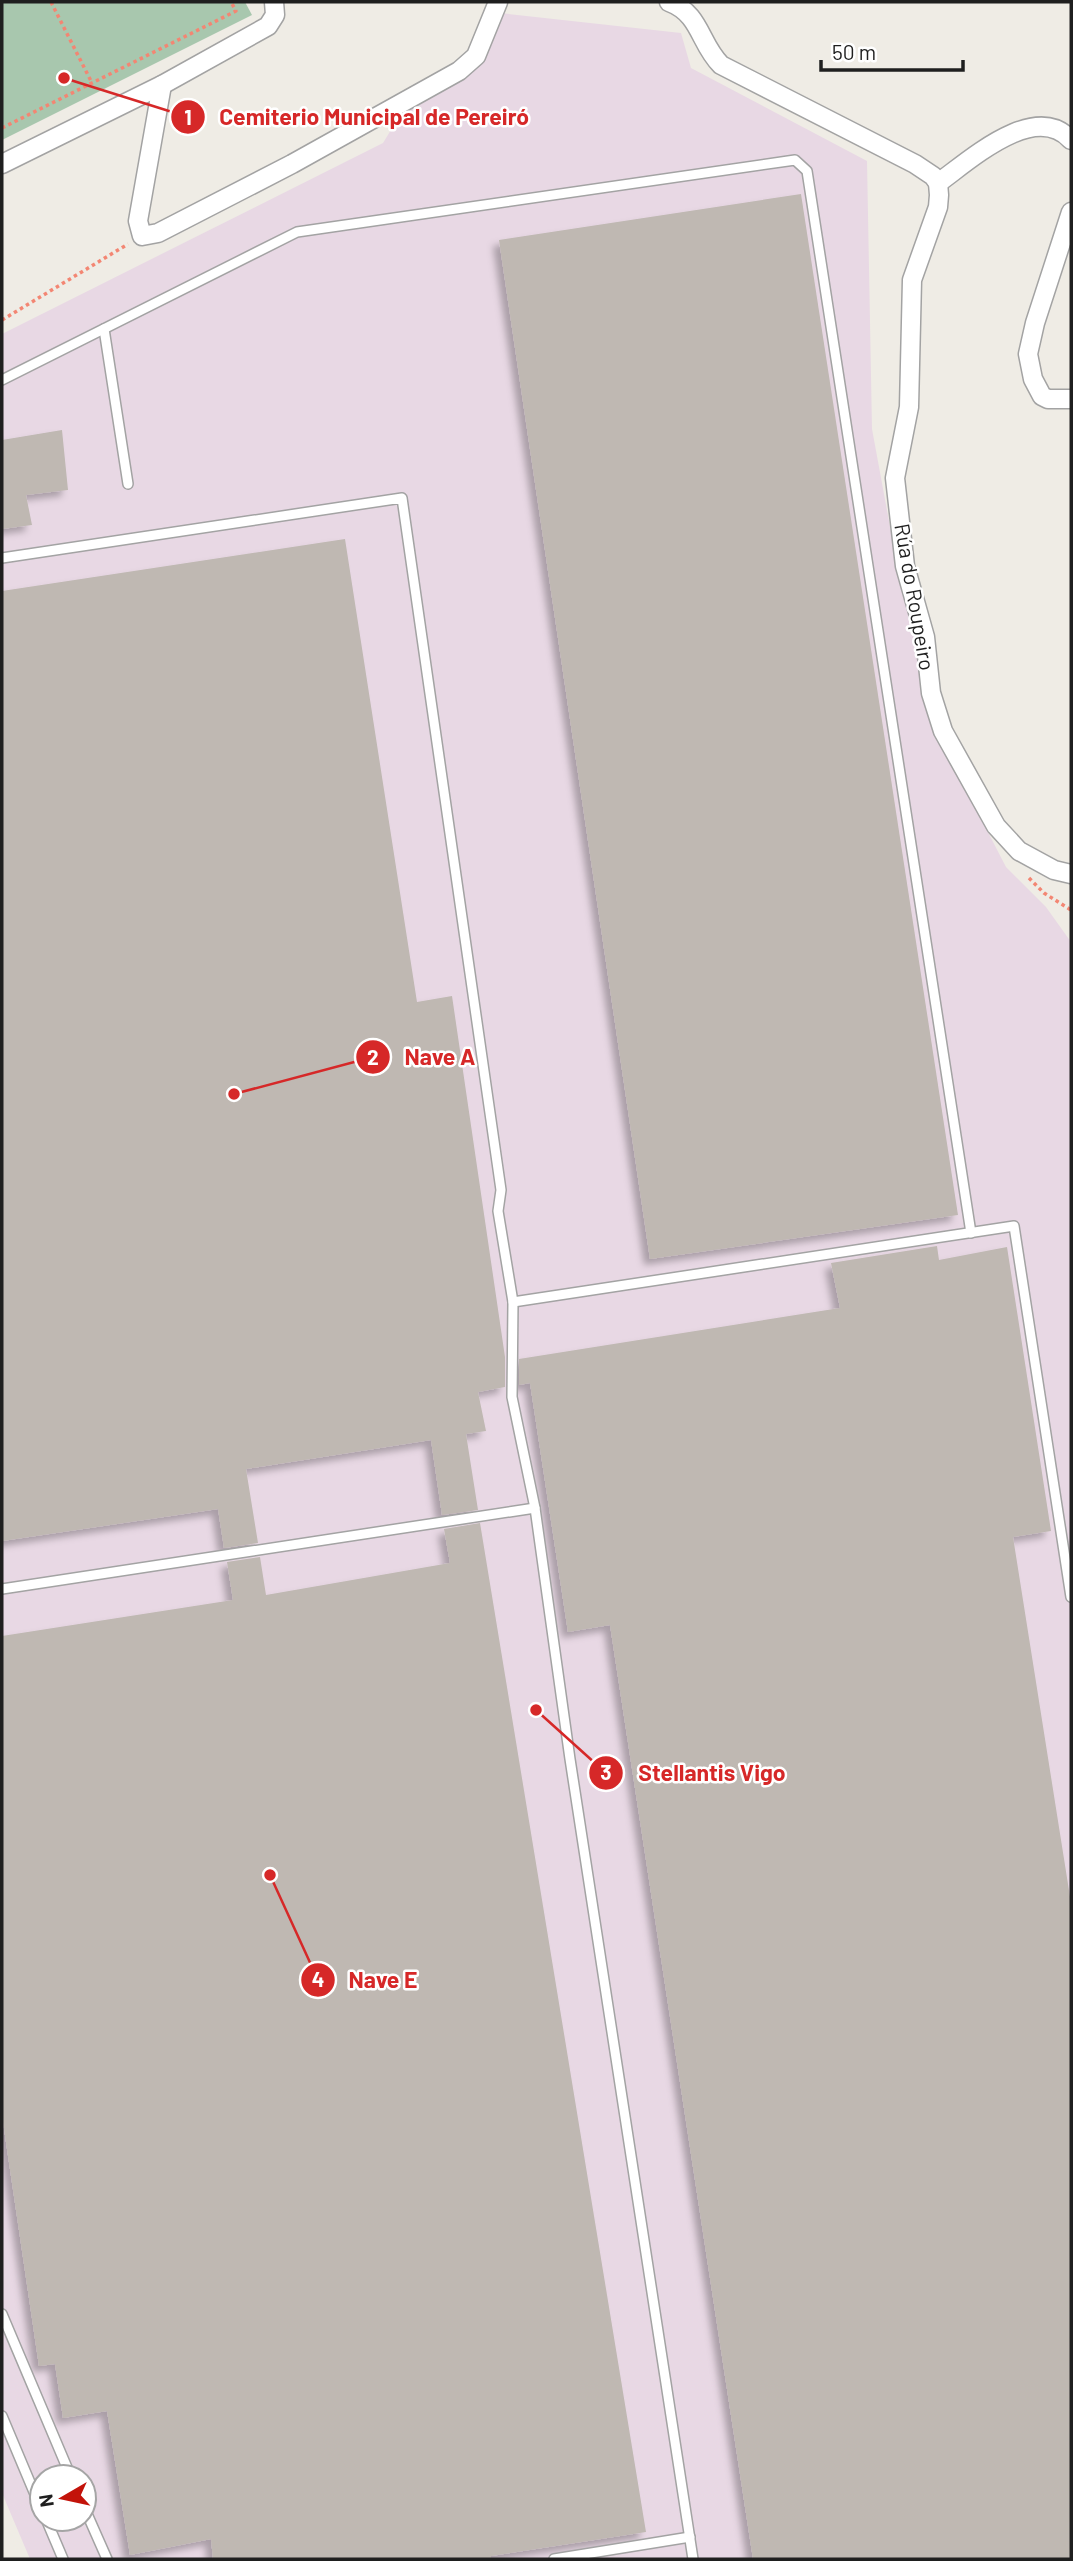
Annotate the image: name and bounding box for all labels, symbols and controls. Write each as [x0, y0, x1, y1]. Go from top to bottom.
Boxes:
scale bar [821, 28, 963, 72]
text: 50 m [832, 39, 876, 64]
callout: Cemiterio Municipal de Pereiró [170, 95, 543, 139]
text: Cemiterio Municipal de Pereiró [219, 102, 529, 130]
text: 1 [184, 104, 192, 129]
street label: Rúa do Roupeiro [890, 521, 941, 672]
callout: Nave A [356, 1035, 490, 1079]
text: Nave A [405, 1042, 475, 1070]
text: 2 [367, 1044, 379, 1069]
callout: Stellantis Vigo [589, 1751, 799, 1795]
text: Stellantis Vigo [638, 1758, 786, 1786]
text: 3 [600, 1759, 612, 1784]
callout: Nave E [300, 1958, 432, 2002]
text: Nave E [349, 1965, 417, 1993]
text: 4 [312, 1966, 324, 1991]
north arrow [28, 2463, 98, 2533]
text: N [33, 2493, 58, 2509]

